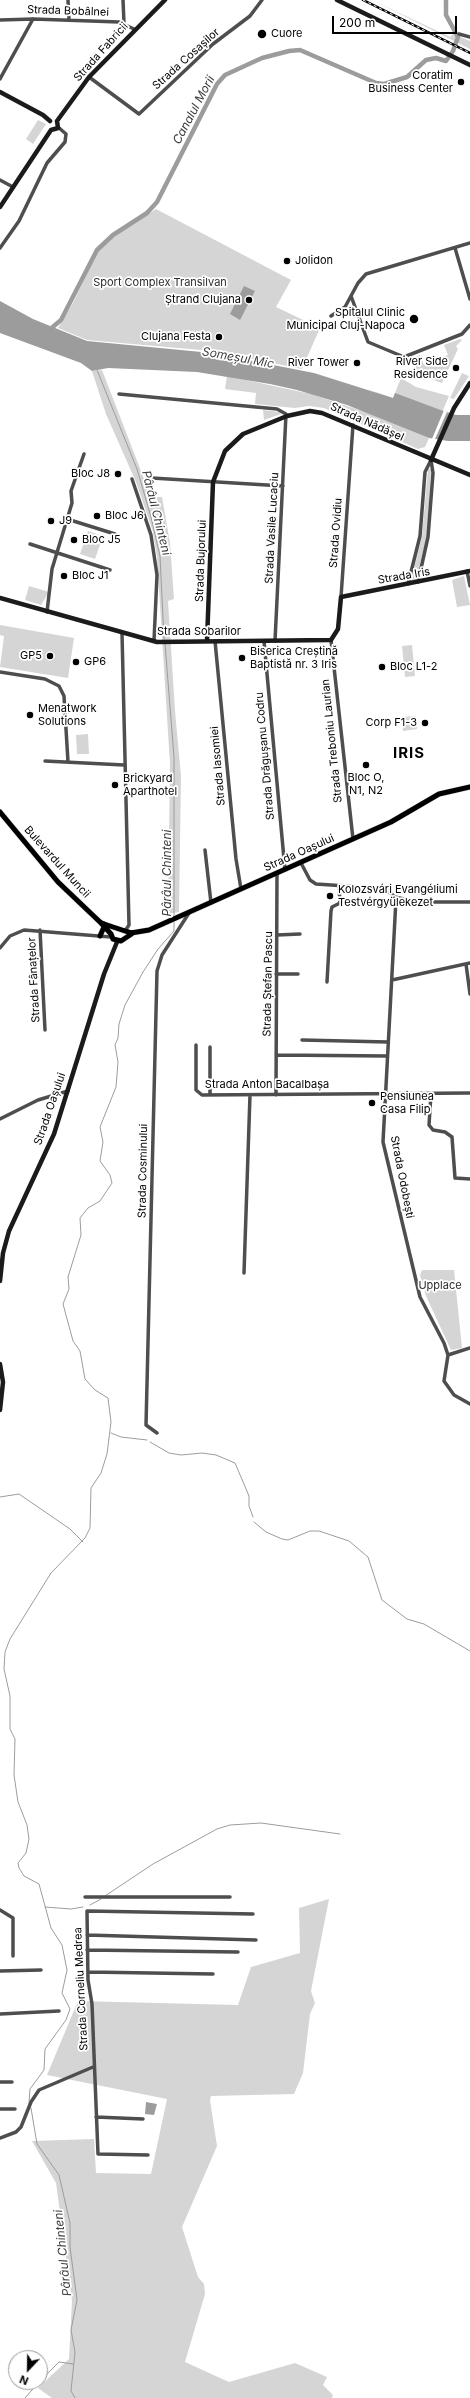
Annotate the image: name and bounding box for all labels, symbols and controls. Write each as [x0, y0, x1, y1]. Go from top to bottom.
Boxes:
street label: Strada Bobâlnei [27, 3, 109, 19]
scale bar [334, 8, 459, 34]
text: 200 m [339, 15, 375, 30]
street label: Strada Fabricii [71, 20, 131, 84]
street label: Strada Cosașilor [150, 26, 222, 92]
place label: Cuore [271, 27, 303, 41]
marker: Cuore [256, 28, 268, 40]
place label: Coratim Business Center [368, 69, 453, 95]
water label: Canalul Morii [170, 73, 218, 147]
marker: Coratim Business Center [456, 77, 466, 87]
place label: Jolidon [295, 254, 333, 268]
marker: Jolidon [282, 256, 292, 266]
park label: Sport Complex Transilvan [93, 276, 227, 290]
place label: Ștrand Clujana [165, 293, 241, 307]
marker: Ștrand Clujana [244, 295, 254, 305]
place label: Spitalul Clinic Municipal Cluj-Napoca [286, 306, 405, 332]
marker: Spitalul Clinic Municipal Cluj-Napoca [408, 313, 420, 325]
place label: Clujana Festa [141, 330, 211, 344]
marker: Clujana Festa [214, 332, 224, 342]
water label: Someșul Mic [201, 345, 275, 371]
place label: River Side Residence [394, 355, 448, 381]
place label: River Tower [288, 356, 349, 370]
marker: River Tower [352, 358, 362, 368]
marker: River Side Residence [451, 363, 461, 373]
street label: Strada Nădășel [328, 400, 406, 444]
place label: Bloc J8 [71, 467, 110, 481]
marker: Bloc J8 [113, 469, 123, 479]
water label: Pârâul Chinteni [139, 469, 173, 557]
street label: Strada Vasile Lucaciu [262, 472, 282, 584]
street label: Strada Ovidiu [327, 498, 345, 568]
place label: Bloc J6 [105, 509, 144, 523]
marker: Bloc J6 [92, 511, 102, 521]
place label: J9 [59, 514, 72, 528]
marker: J9 [46, 516, 56, 526]
street label: Strada Bujorului [193, 520, 209, 602]
place label: Bloc J5 [82, 533, 121, 547]
marker: Bloc J5 [69, 535, 79, 545]
street label: Strada Iris [377, 565, 431, 587]
place label: Bloc J1 [72, 569, 109, 583]
marker: Bloc J1 [59, 571, 69, 581]
street label: Strada Sobarilor [157, 625, 241, 639]
place label: Biserica Creștină Baptistă nr. 3 Iris [250, 645, 338, 671]
place label: GP5 [20, 649, 42, 663]
marker: GP5 [45, 651, 55, 661]
marker: Biserica Creștină Baptistă nr. 3 Iris [237, 653, 247, 663]
place label: GP6 [84, 655, 106, 669]
marker: GP6 [71, 657, 81, 667]
place label: Bloc L1-2 [390, 660, 437, 674]
marker: Bloc L1-2 [377, 662, 387, 672]
street label: Strada Treboniu Laurian [319, 678, 345, 804]
street label: Strada Drăgușanu Codru [253, 691, 277, 821]
place label: Menatwork Solutions [38, 702, 97, 728]
marker: Menatwork Solutions [25, 710, 35, 720]
place label: Corp F1-3 [366, 716, 417, 730]
marker: Corp F1-3 [420, 718, 430, 728]
street label: Strada Iasomiei [208, 726, 228, 806]
district label: IRIS [393, 744, 425, 762]
marker: Bloc O, N1, N2 [361, 760, 371, 770]
place label: Bloc O, N1, N2 [348, 771, 384, 797]
place label: Brickyard Aparthotel [123, 772, 177, 798]
marker: Brickyard Aparthotel [110, 780, 120, 790]
street label: Bulevardul Muncii [21, 823, 93, 901]
water label: Pârâul Chinteni [160, 830, 174, 916]
street label: Strada Oașului [262, 832, 336, 874]
place label: Kolozsvári Evangéliumi Testvérgyülekezet [338, 883, 458, 909]
marker: Kolozsvári Evangéliumi Testvérgyülekezet [325, 891, 335, 901]
street label: Strada Ștefan Pascu [260, 931, 276, 1037]
street label: Strada Fânațelor [25, 937, 43, 1023]
street label: Strada Oașului [31, 1071, 69, 1147]
street label: Strada Anton Bacalbașa [205, 1078, 329, 1092]
place label: Pensiunea Casa Filip [380, 1090, 434, 1116]
marker: Pensiunea Casa Filip [367, 1098, 377, 1108]
street label: Strada Cosminului [136, 1124, 150, 1218]
street label: Strada Odobești [388, 1135, 416, 1219]
park label: Upplace [418, 1279, 462, 1293]
street label: Strada Corneliu Medrea [71, 1927, 91, 2051]
water label: Pârâul Chinteni [51, 2209, 75, 2297]
north arrow [8, 2350, 48, 2390]
text: N [17, 2372, 30, 2388]

